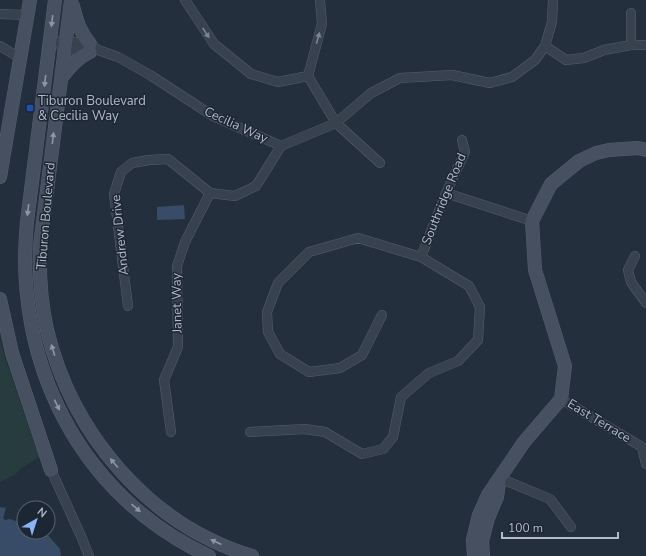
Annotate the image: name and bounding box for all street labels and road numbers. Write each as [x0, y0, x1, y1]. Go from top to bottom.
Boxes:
street label: Cecilia Way [201, 102, 271, 148]
street label: Southridge Road [417, 150, 471, 248]
street label: Tiburon Boulevard [32, 162, 60, 270]
street label: Andrew Drive [107, 194, 133, 276]
street label: Janet Way [167, 272, 187, 334]
street label: East Terrace [564, 395, 634, 447]

